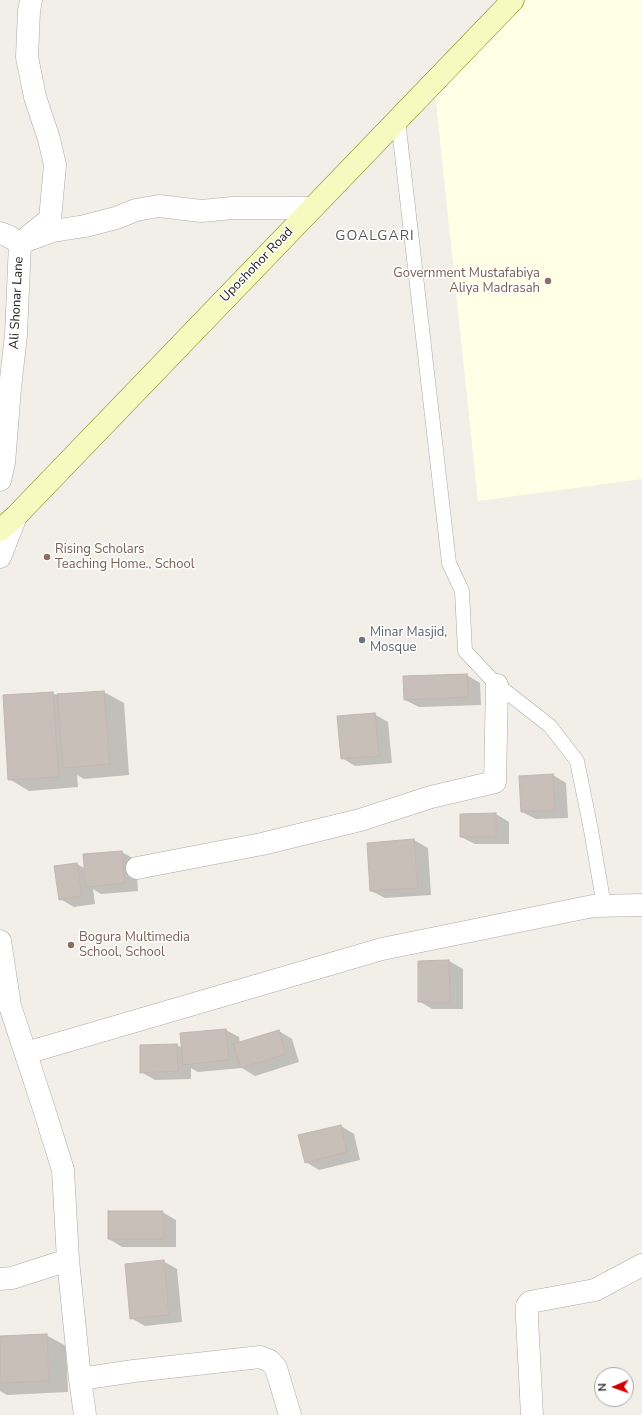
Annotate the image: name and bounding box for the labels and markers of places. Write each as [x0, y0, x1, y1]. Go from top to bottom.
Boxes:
place label: Government Mustafabiya Aliya Madrasah [393, 266, 540, 297]
marker: Government Mustafabiya Aliya Madrasah [543, 276, 553, 286]
place label: Rising Scholars Teaching Home., School [55, 542, 195, 573]
marker: Rising Scholars Teaching Home., School [42, 552, 52, 562]
place label: Minar Masjid, Mosque [370, 625, 447, 656]
marker: Minar Masjid, Mosque [357, 635, 367, 645]
place label: Bogura Multimedia School, School [79, 930, 190, 961]
marker: Bogura Multimedia School, School [66, 940, 76, 950]

